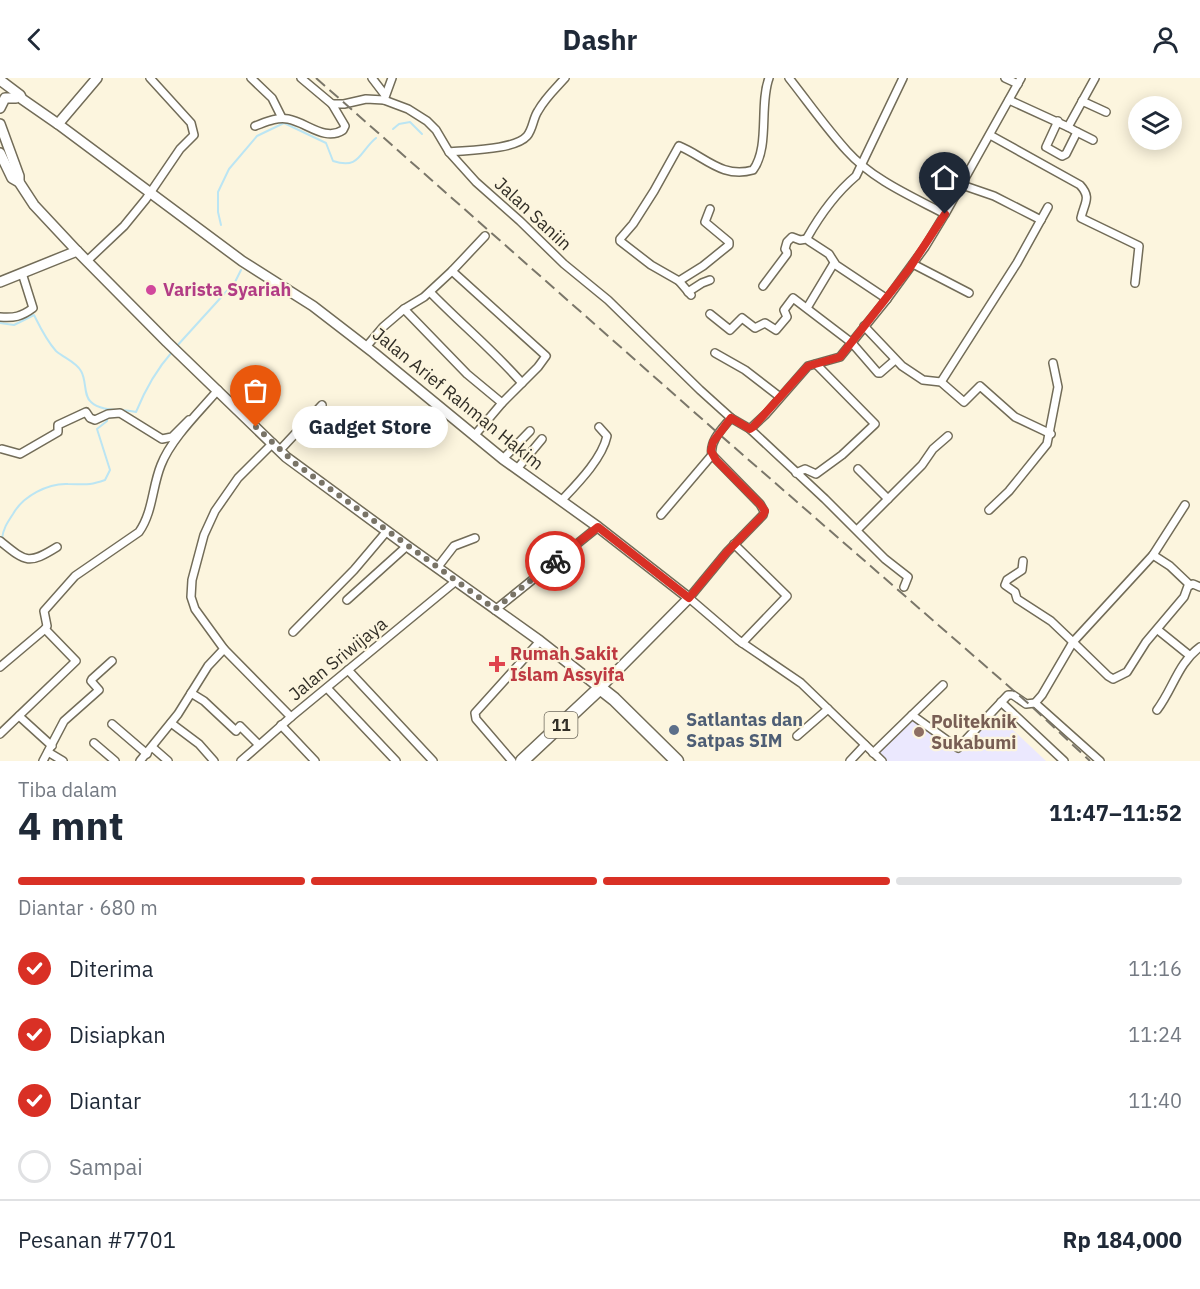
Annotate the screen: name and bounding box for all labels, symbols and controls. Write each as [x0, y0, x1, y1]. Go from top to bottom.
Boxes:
text: Dashr [563, 22, 637, 57]
icon: back [18, 23, 51, 56]
icon: person [1149, 23, 1182, 56]
map controls [1128, 96, 1182, 150]
button: layers [1128, 96, 1182, 150]
pin [919, 152, 970, 214]
icon: home [928, 161, 961, 194]
street label: Jalan Saniin [490, 172, 577, 255]
place label: Varista Syariah [163, 278, 291, 301]
marker: Varista Syariah [144, 283, 158, 297]
street label: Jalan Arief Rahman Hakim [368, 323, 548, 475]
pin [230, 365, 281, 427]
icon: bag [239, 374, 272, 407]
callout: Gadget Store [292, 406, 448, 448]
text: Gadget Store [309, 413, 431, 440]
courier [525, 531, 585, 591]
icon: bike [539, 545, 572, 578]
street label: Jalan Sriwijaya [284, 612, 392, 705]
place label: Rumah Sakit Islam Assyifa [510, 642, 624, 686]
marker: Rumah Sakit Islam Assyifa [488, 655, 506, 673]
place label: Satlantas dan Satpas SIM [686, 708, 803, 752]
place label: Politeknik Sukabumi [931, 710, 1017, 754]
road number: 11 [544, 712, 578, 738]
marker: Satlantas dan Satpas SIM [667, 723, 681, 737]
marker: Politeknik Sukabumi [912, 725, 926, 739]
text: Tiba dalam [18, 776, 117, 803]
text: 11:47–11:52 [1049, 798, 1182, 827]
text: 4 mnt [18, 800, 124, 851]
text: Diantar · 680 m [18, 894, 158, 921]
icon: check [18, 952, 51, 985]
text: Diterima [69, 954, 154, 983]
text: 11:16 [1128, 955, 1182, 982]
icon: check [18, 1018, 51, 1051]
text: Disiapkan [69, 1020, 166, 1049]
text: 11:24 [1128, 1021, 1182, 1048]
icon: check [18, 1084, 51, 1117]
text: Diantar [69, 1086, 141, 1115]
text: 11:40 [1128, 1087, 1182, 1114]
text: Sampai [69, 1152, 143, 1181]
text: Pesanan #7701 [18, 1225, 176, 1254]
text: Rp 184,000 [1063, 1225, 1182, 1254]

